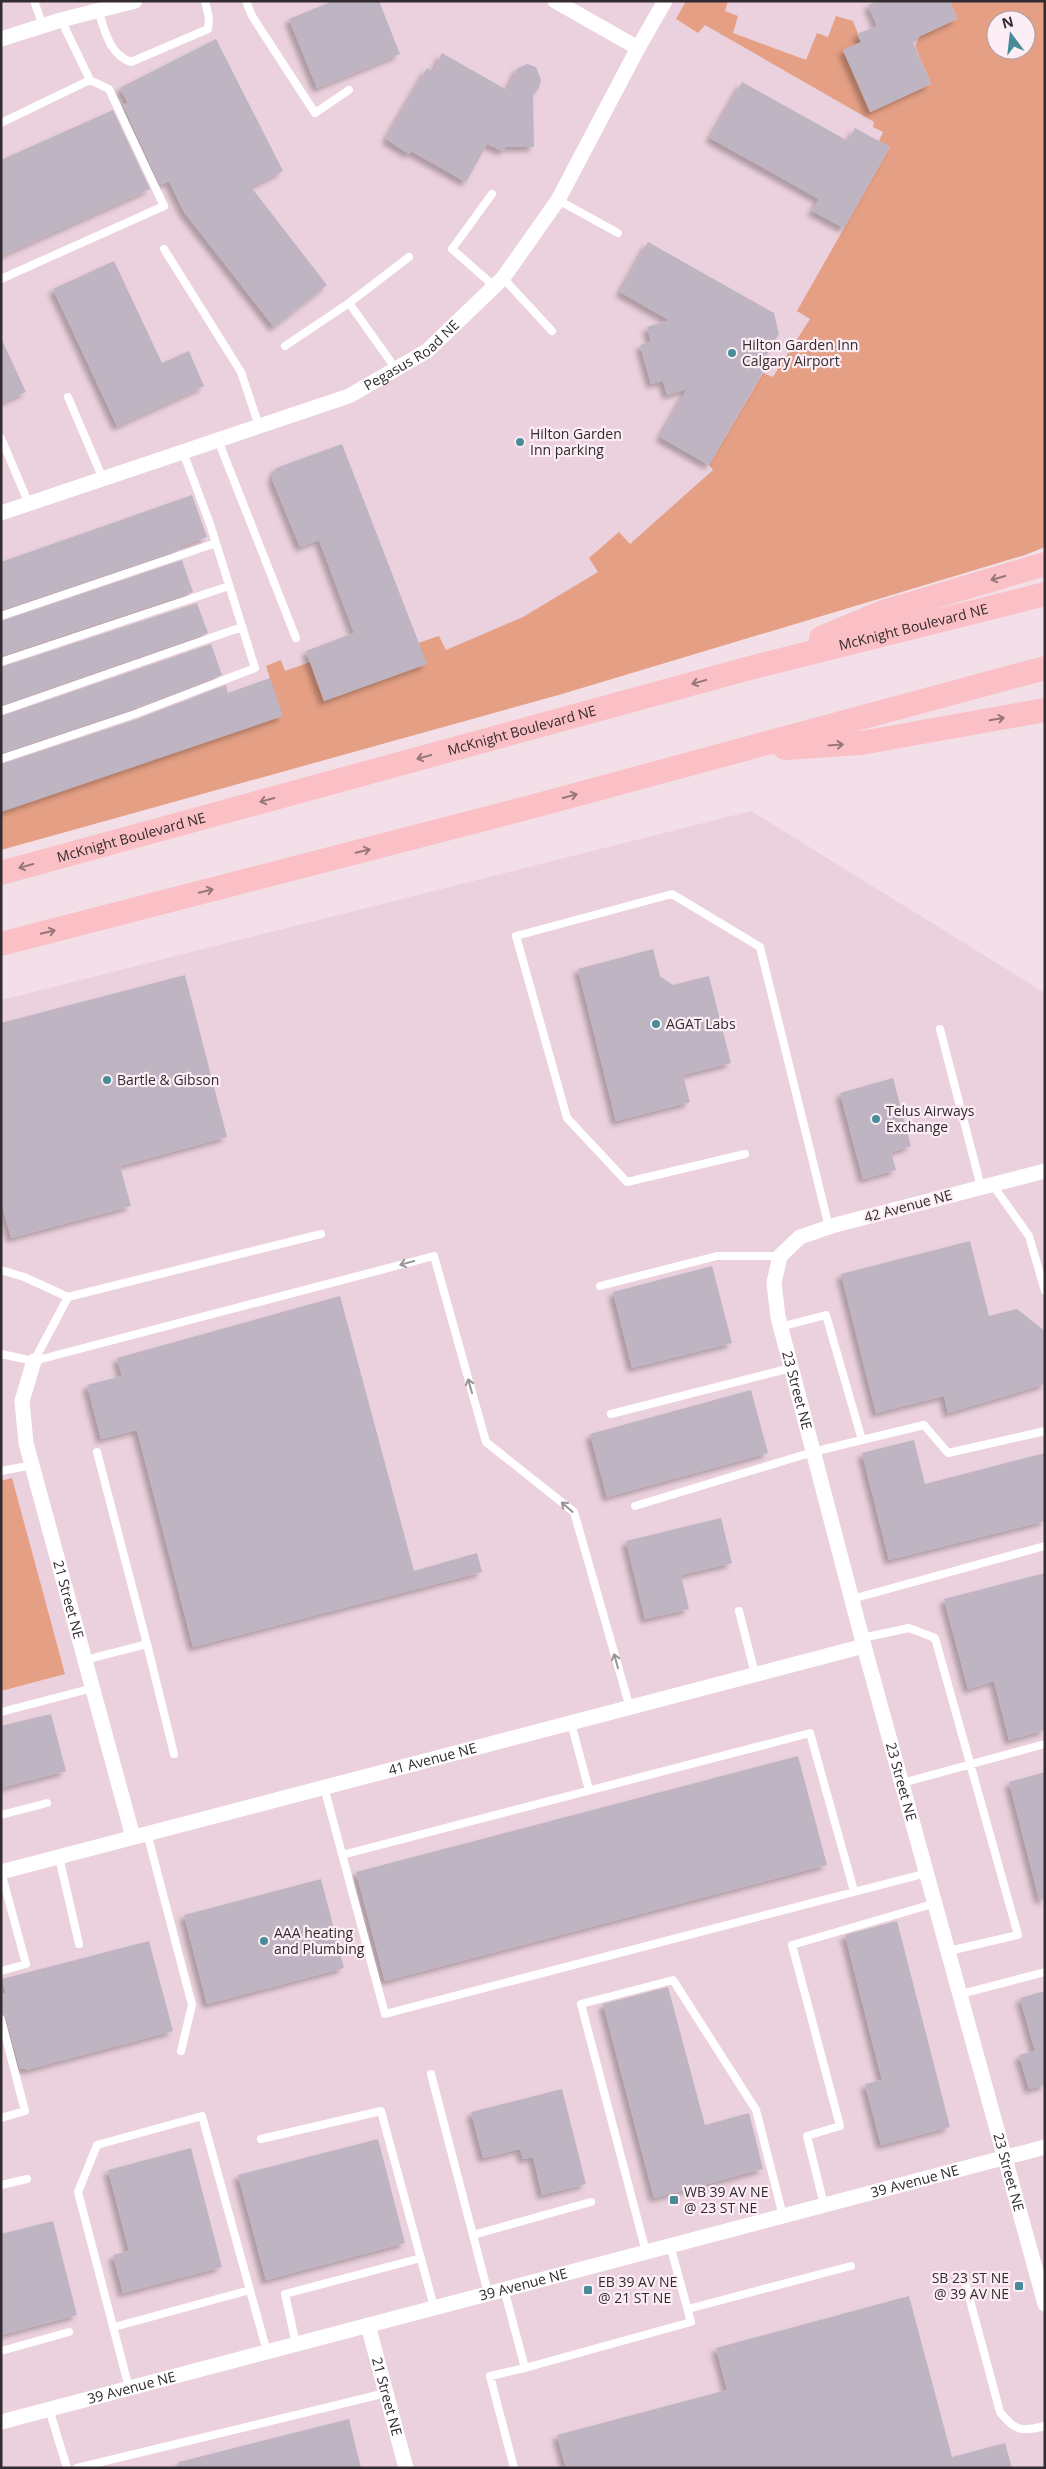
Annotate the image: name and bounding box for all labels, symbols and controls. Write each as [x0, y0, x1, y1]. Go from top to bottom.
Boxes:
north arrow [986, 10, 1036, 60]
text: N [1000, 11, 1015, 33]
street label: Pegasus Road NE [360, 315, 463, 395]
place label: Hilton Garden Inn Calgary Airport [742, 335, 858, 370]
marker: Hilton Garden Inn Calgary Airport [726, 347, 738, 359]
place label: Hilton Garden Inn parking [530, 424, 622, 459]
marker: Hilton Garden Inn parking [514, 436, 526, 448]
one-way arrow [990, 574, 1006, 584]
street label: McKnight Boulevard NE [837, 599, 990, 654]
one-way arrow [692, 677, 708, 687]
street label: McKnight Boulevard NE [445, 700, 598, 759]
one-way arrow [988, 713, 1004, 723]
one-way arrow [828, 740, 844, 749]
one-way arrow [417, 753, 433, 762]
one-way arrow [562, 791, 578, 800]
one-way arrow [260, 796, 276, 805]
street label: McKnight Boulevard NE [55, 807, 208, 866]
one-way arrow [355, 845, 371, 855]
one-way arrow [19, 862, 35, 871]
one-way arrow [197, 886, 213, 895]
one-way arrow [40, 927, 56, 936]
place label: AGAT Labs [666, 1014, 736, 1033]
marker: AGAT Labs [650, 1018, 662, 1030]
place label: Bartle & Gibson [117, 1070, 219, 1089]
marker: Bartle & Gibson [101, 1074, 113, 1086]
place label: Telus Airways Exchange [886, 1101, 975, 1136]
marker: Telus Airways Exchange [870, 1113, 882, 1125]
street label: 42 Avenue NE [862, 1185, 954, 1226]
one-way arrow [400, 1258, 416, 1268]
street label: 23 Street NE [778, 1349, 817, 1432]
one-way arrow [465, 1378, 475, 1394]
one-way arrow [561, 1502, 574, 1513]
street label: 21 Street NE [49, 1558, 89, 1641]
one-way arrow [611, 1653, 621, 1669]
street label: 41 Avenue NE [386, 1738, 478, 1779]
street label: 23 Street NE [882, 1740, 922, 1823]
place label: AAA heating and Plumbing [274, 1923, 365, 1958]
marker: AAA heating and Plumbing [258, 1935, 270, 1947]
street label: 23 Street NE [989, 2130, 1029, 2213]
street label: 39 Avenue NE [869, 2160, 961, 2202]
place label: WB 39 AV NE @ 23 ST NE [684, 2182, 768, 2217]
marker: WB 39 AV NE @ 23 ST NE [668, 2194, 680, 2206]
street label: 39 Avenue NE [477, 2263, 569, 2305]
place label: SB 23 ST NE @ 39 AV NE [932, 2268, 1009, 2303]
place label: EB 39 AV NE @ 21 ST NE [598, 2272, 677, 2307]
marker: SB 23 ST NE @ 39 AV NE [1013, 2280, 1025, 2292]
marker: EB 39 AV NE @ 21 ST NE [582, 2284, 594, 2296]
street label: 21 Street NE [368, 2355, 407, 2438]
street label: 39 Avenue NE [85, 2366, 178, 2408]

